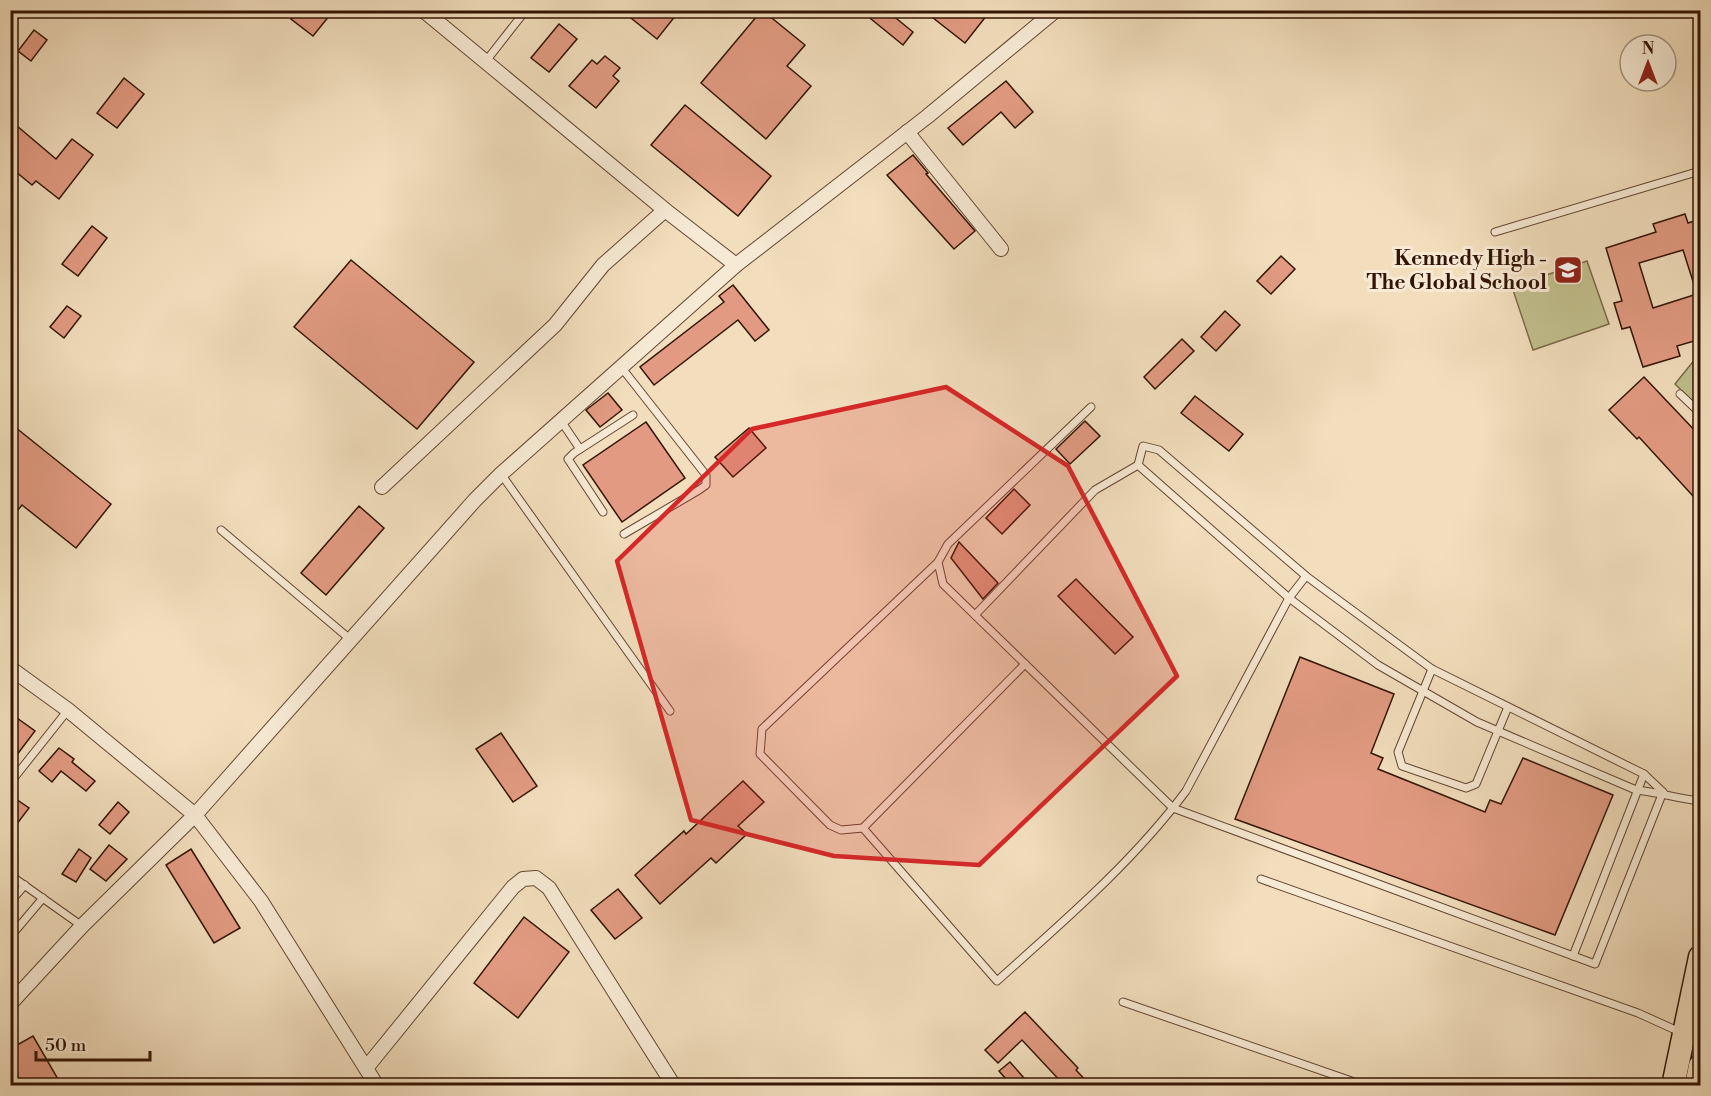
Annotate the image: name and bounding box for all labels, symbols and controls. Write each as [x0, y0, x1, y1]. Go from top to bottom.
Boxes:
north arrow [1618, 33, 1678, 93]
text: N [1642, 39, 1655, 59]
place label: Kennedy High - The Global School [1366, 246, 1547, 296]
school or university icon: Kennedy High - The Global School [1552, 254, 1584, 286]
scale bar [36, 1024, 150, 1062]
text: 50 m [45, 1034, 87, 1057]

